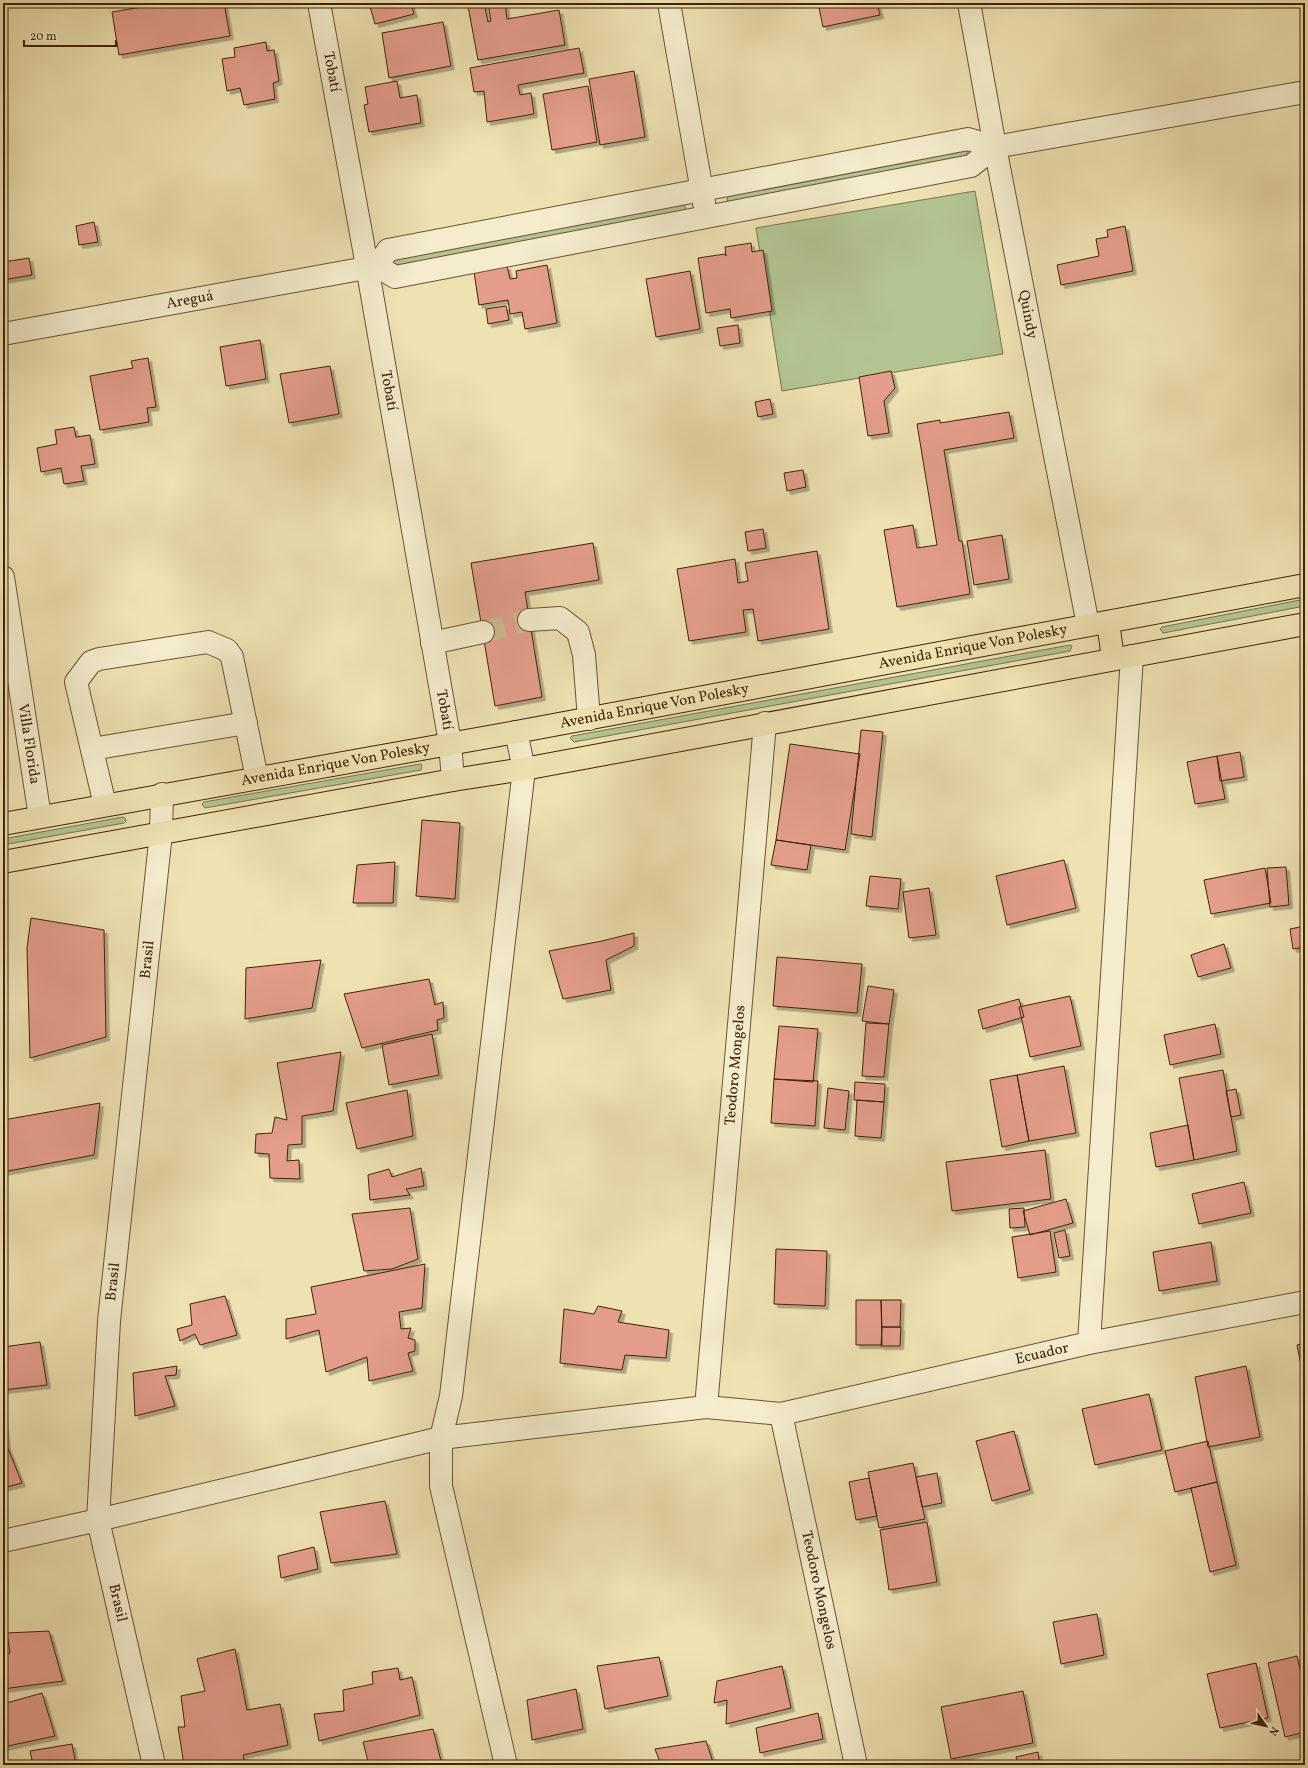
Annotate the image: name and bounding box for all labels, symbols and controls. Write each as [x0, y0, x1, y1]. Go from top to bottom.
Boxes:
scale bar [24, 22, 116, 48]
text: 20 m [30, 29, 57, 45]
street label: Tobatí [318, 50, 346, 94]
street label: Areguá [165, 285, 215, 315]
street label: Quindy [1013, 288, 1043, 341]
street label: Tobatí [375, 369, 403, 413]
street label: Avenida Enrique Von Polesky [877, 619, 1069, 675]
street label: Avenida Enrique Von Polesky [558, 678, 751, 734]
street label: Tobatí [430, 688, 458, 732]
street label: Villa Florida [12, 702, 45, 786]
street label: Avenida Enrique Von Polesky [240, 737, 432, 792]
street label: Brasil [135, 939, 160, 980]
street label: Teodoro Mongelos [720, 1004, 751, 1126]
street label: Brasil [101, 1262, 126, 1302]
street label: Ecuador [1013, 1337, 1071, 1370]
street label: Teodoro Mongelos [796, 1529, 842, 1651]
street label: Brasil [102, 1582, 132, 1624]
north arrow [1246, 1706, 1286, 1746]
text: N [1265, 1723, 1282, 1738]

